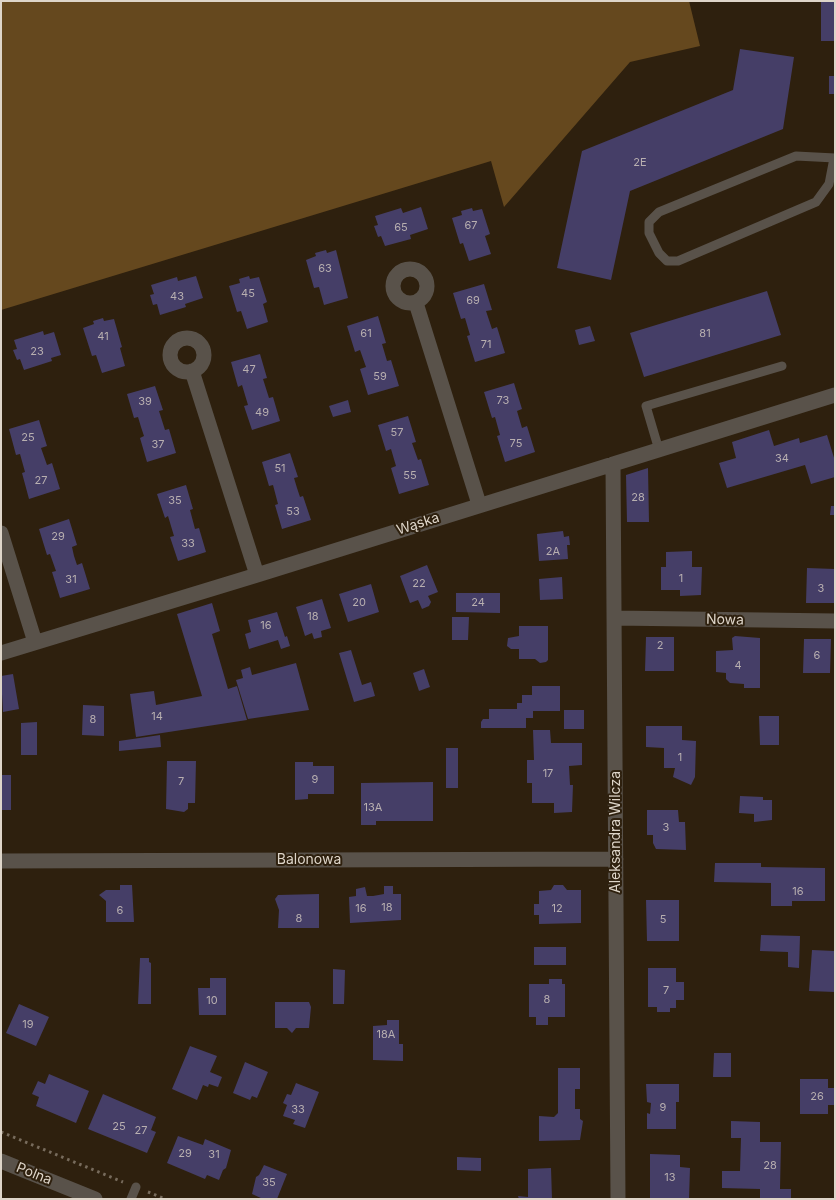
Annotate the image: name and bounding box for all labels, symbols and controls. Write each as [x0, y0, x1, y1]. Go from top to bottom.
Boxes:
house number: 2E [633, 156, 647, 170]
house number: 67 [464, 219, 478, 233]
house number: 65 [394, 221, 408, 235]
house number: 63 [318, 262, 332, 276]
house number: 45 [241, 287, 255, 301]
house number: 43 [170, 290, 184, 304]
house number: 69 [466, 294, 480, 308]
house number: 61 [360, 327, 372, 341]
house number: 81 [699, 327, 711, 341]
house number: 41 [97, 330, 109, 344]
house number: 71 [481, 338, 491, 352]
house number: 23 [30, 345, 44, 359]
house number: 47 [242, 363, 256, 377]
house number: 59 [373, 370, 387, 384]
house number: 73 [497, 394, 509, 408]
house number: 39 [138, 395, 152, 409]
house number: 49 [255, 406, 269, 420]
house number: 57 [391, 426, 403, 440]
house number: 25 [21, 431, 35, 445]
house number: 75 [510, 437, 522, 451]
house number: 37 [151, 438, 165, 452]
house number: 34 [775, 452, 789, 466]
house number: 51 [274, 462, 286, 476]
house number: 55 [403, 469, 417, 483]
house number: 27 [35, 474, 47, 488]
house number: 28 [631, 491, 645, 505]
house number: 35 [168, 494, 182, 508]
house number: 53 [286, 505, 300, 519]
street label: Wąska [395, 509, 441, 539]
house number: 29 [51, 530, 65, 544]
house number: 33 [181, 537, 195, 551]
house number: 2A [546, 545, 560, 559]
house number: 1 [679, 572, 683, 586]
house number: 31 [65, 573, 77, 587]
house number: 22 [412, 577, 426, 591]
house number: 3 [818, 582, 824, 596]
house number: 20 [352, 596, 366, 610]
house number: 24 [471, 596, 485, 610]
house number: 18 [307, 610, 319, 624]
street label: Nowa [706, 611, 744, 629]
house number: 16 [260, 619, 272, 633]
house number: 2 [657, 639, 663, 653]
house number: 6 [814, 649, 820, 663]
house number: 4 [734, 659, 742, 673]
house number: 14 [151, 710, 163, 724]
house number: 8 [90, 713, 96, 727]
house number: 1 [678, 751, 682, 765]
house number: 17 [543, 767, 553, 781]
street label: Aleksandra Wilcza [608, 771, 624, 893]
house number: 9 [312, 773, 318, 787]
house number: 7 [178, 775, 184, 789]
house number: 13A [364, 801, 382, 815]
house number: 3 [663, 821, 669, 835]
street label: Balonowa [277, 852, 341, 868]
house number: 16 [792, 885, 804, 899]
house number: 18 [381, 901, 393, 915]
house number: 16 [355, 902, 367, 916]
house number: 12 [551, 902, 563, 916]
house number: 6 [117, 904, 123, 918]
house number: 8 [296, 912, 302, 926]
house number: 5 [660, 913, 666, 927]
house number: 7 [663, 984, 669, 998]
house number: 8 [544, 993, 550, 1007]
house number: 10 [206, 994, 218, 1008]
house number: 19 [22, 1018, 34, 1032]
house number: 18A [377, 1028, 395, 1042]
house number: 26 [810, 1090, 824, 1104]
house number: 9 [660, 1101, 666, 1115]
house number: 33 [291, 1103, 305, 1117]
house number: 25 [112, 1120, 126, 1134]
house number: 27 [135, 1124, 147, 1138]
house number: 29 [178, 1147, 192, 1161]
house number: 31 [208, 1148, 220, 1162]
street label: Polna [14, 1159, 54, 1189]
house number: 28 [763, 1159, 777, 1173]
house number: 13 [664, 1171, 676, 1185]
house number: 35 [262, 1176, 276, 1190]

